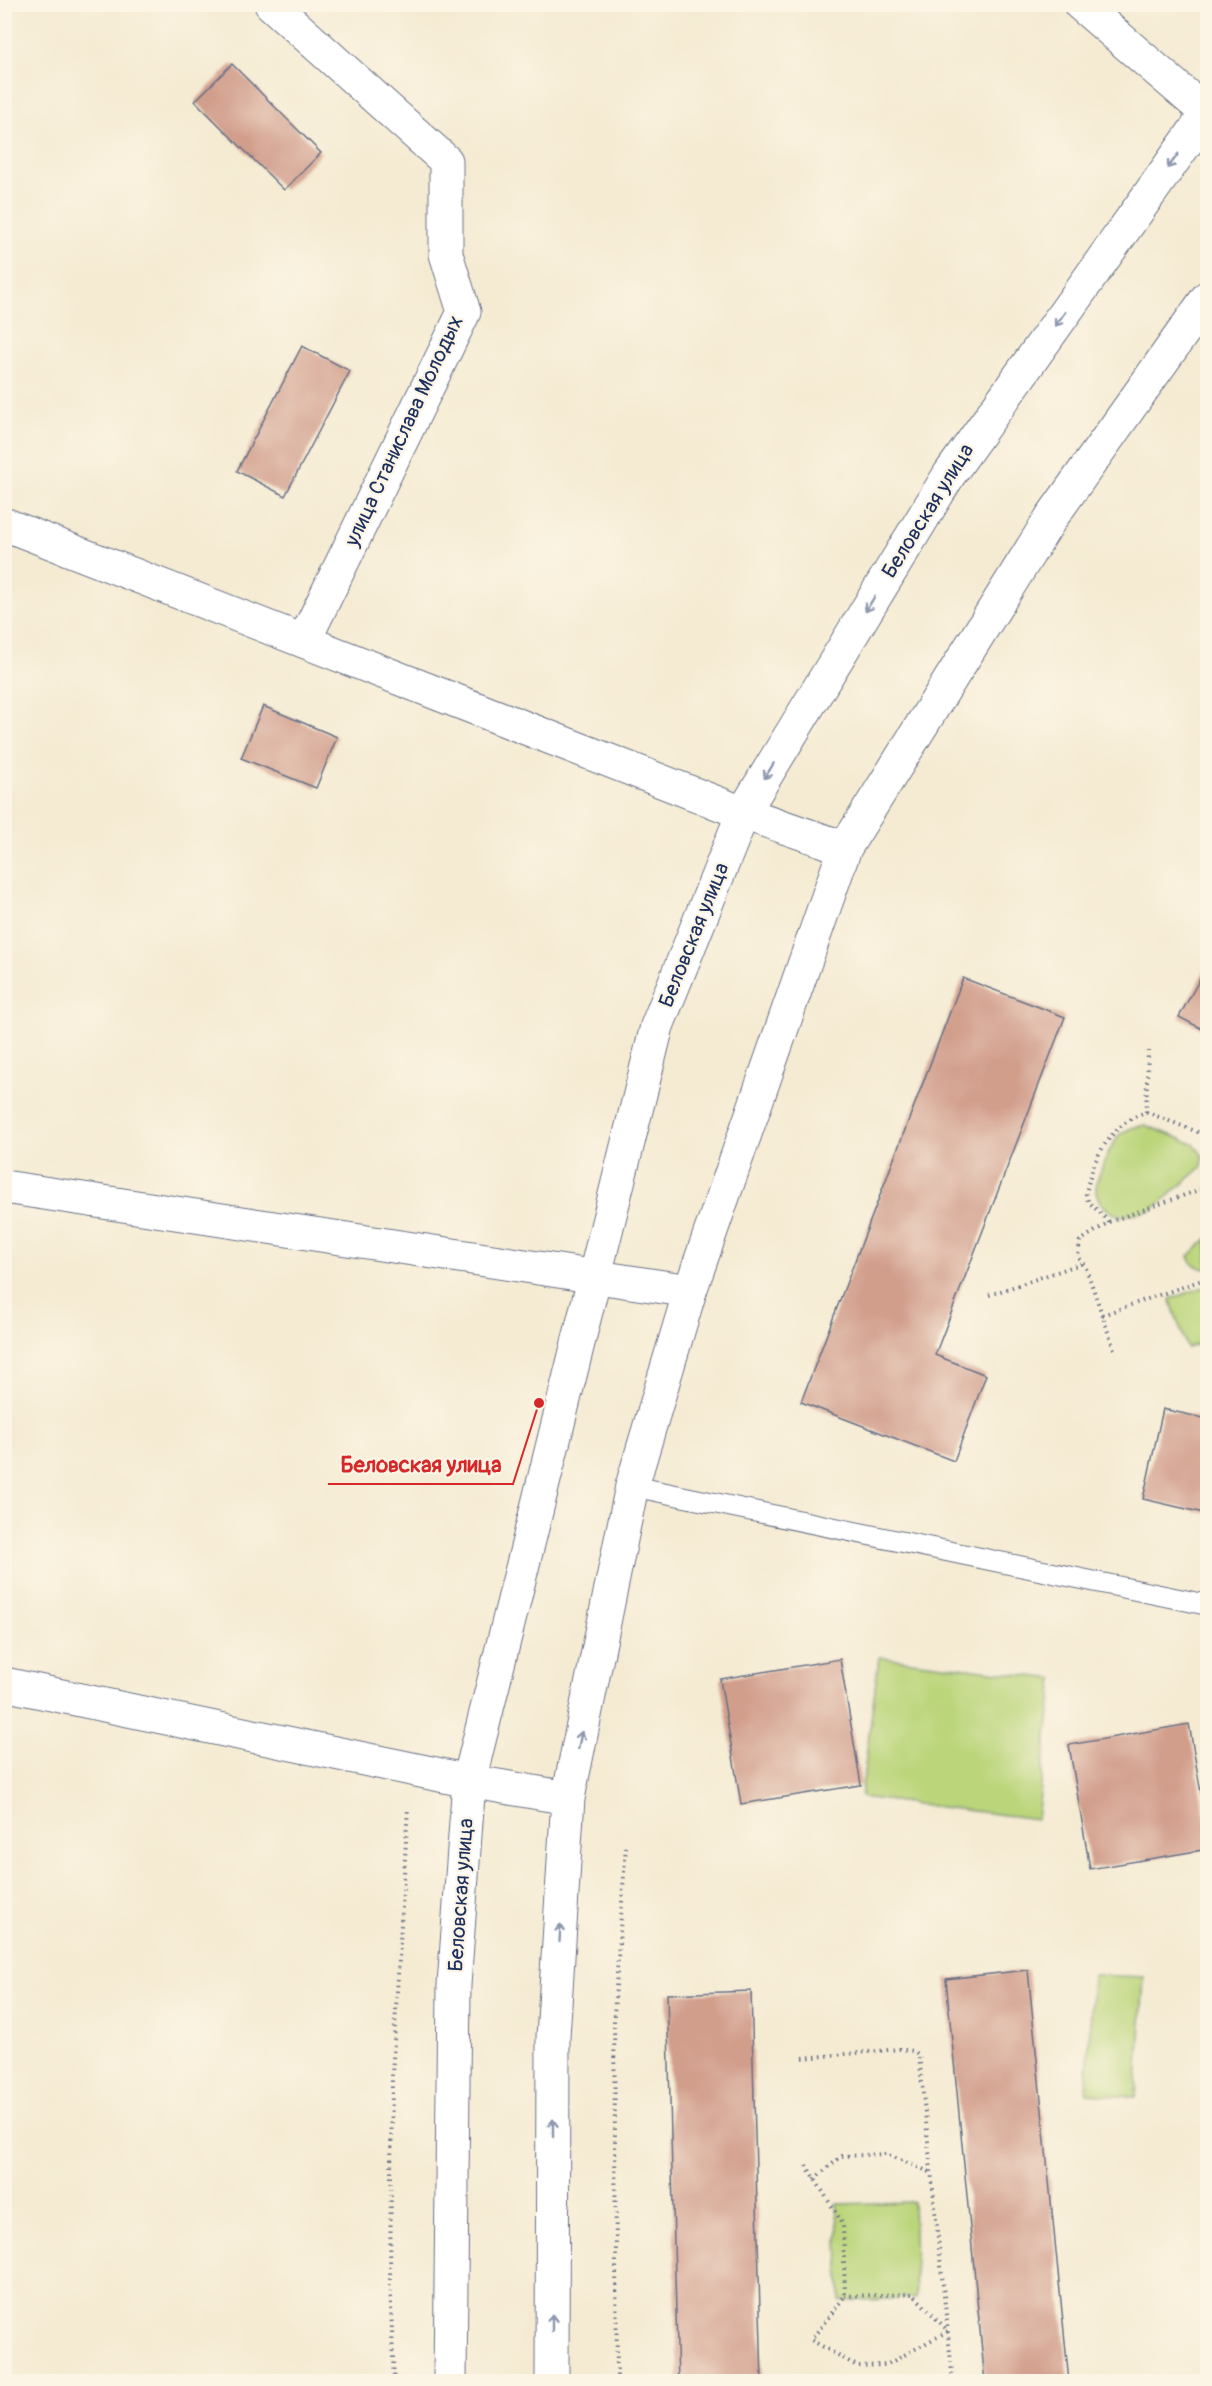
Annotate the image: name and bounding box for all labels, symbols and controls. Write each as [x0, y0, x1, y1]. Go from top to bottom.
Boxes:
one-way arrow [1167, 152, 1179, 168]
street label: улица Станислава Молодых [338, 311, 469, 552]
one-way arrow [1053, 311, 1066, 327]
street label: Беловская улица [876, 439, 980, 583]
one-way arrow [864, 595, 876, 612]
one-way arrow [762, 762, 775, 779]
street label: Беловская улица [653, 859, 735, 1011]
callout: Беловская улица [328, 1444, 513, 1484]
text: Беловская улица [341, 1451, 501, 1479]
one-way arrow [575, 1730, 586, 1750]
street label: Беловская улица [442, 1817, 480, 1973]
one-way arrow [554, 1924, 565, 1944]
one-way arrow [547, 2119, 559, 2139]
one-way arrow [546, 2314, 558, 2334]

